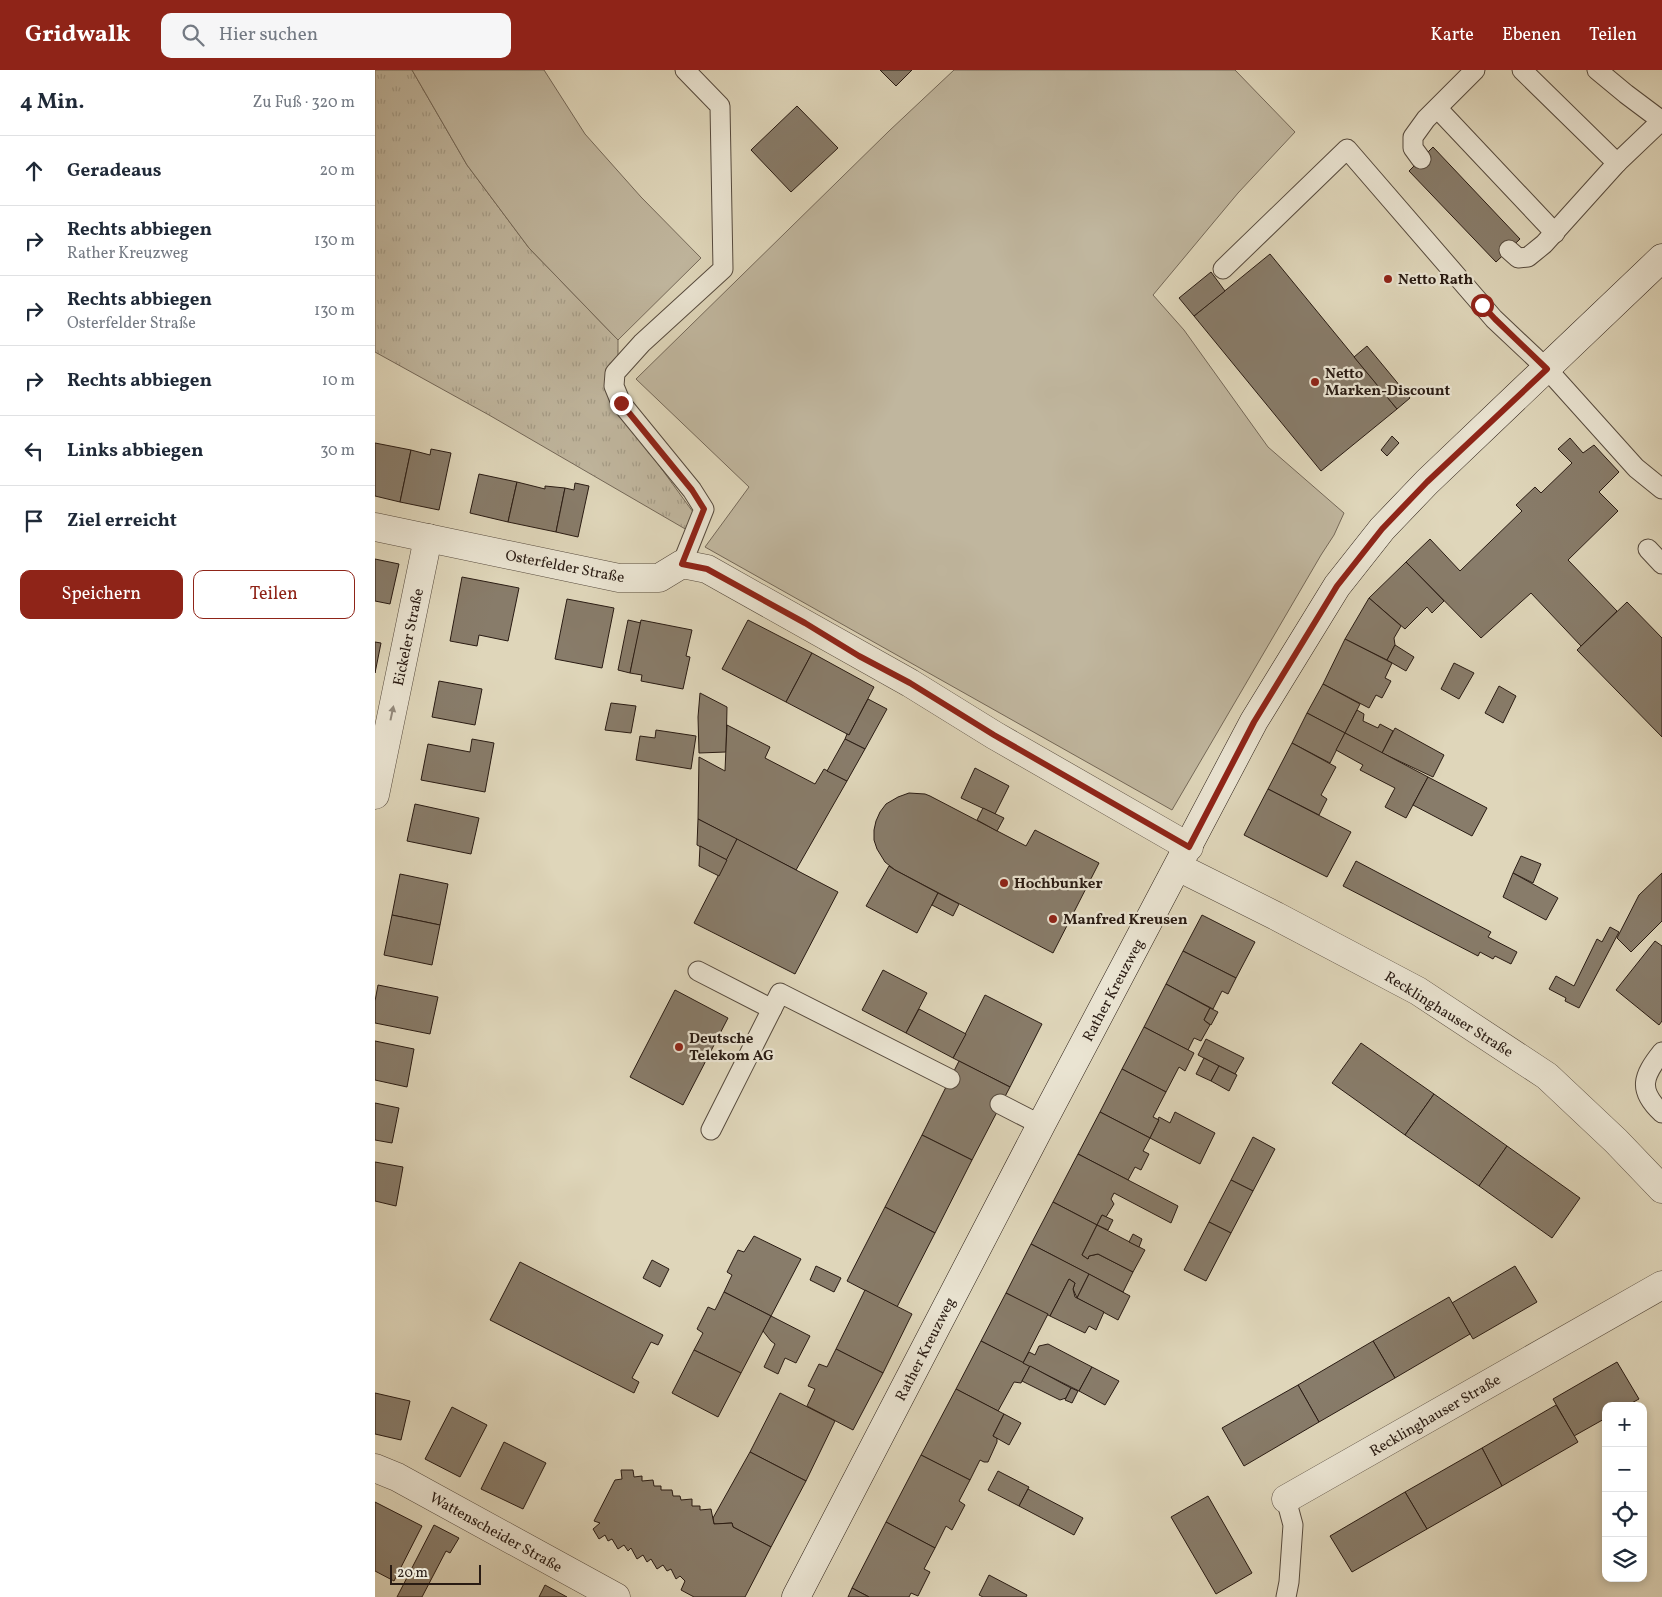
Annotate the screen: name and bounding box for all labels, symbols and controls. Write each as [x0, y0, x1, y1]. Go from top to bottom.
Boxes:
search box [161, 13, 511, 58]
text: Gridwalk [25, 18, 131, 52]
icon: search [179, 21, 207, 49]
text: Hier suchen [219, 22, 318, 48]
text: Karte [1430, 23, 1474, 48]
text: Ebenen [1502, 23, 1561, 48]
text: Teilen [1589, 23, 1637, 48]
text: 4 Min. [20, 88, 84, 117]
text: Zu Fuß · 320 m [252, 92, 355, 114]
icon: ahead [20, 157, 48, 185]
text: Geradeaus [67, 158, 162, 184]
text: 20 m [320, 160, 355, 182]
text: Rechts abbiegen [67, 217, 212, 243]
icon: right [20, 227, 48, 255]
text: 130 m [314, 230, 355, 252]
text: Rather Kreuzweg [67, 243, 188, 265]
place label: Netto Rath [1398, 270, 1473, 291]
marker: Netto Rath [1382, 273, 1394, 285]
text: Rechts abbiegen [67, 287, 212, 313]
route start [1471, 294, 1494, 317]
icon: right [20, 297, 48, 325]
text: 130 m [314, 300, 355, 322]
text: Osterfelder Straße [67, 313, 196, 335]
place label: Netto Marken-Discount [1325, 364, 1451, 402]
icon: right [20, 367, 48, 395]
text: Rechts abbiegen [67, 368, 212, 394]
text: 10 m [322, 370, 355, 392]
marker: Netto Marken-Discount [1309, 376, 1321, 388]
route end [610, 392, 633, 415]
icon: left [20, 437, 48, 465]
text: Links abbiegen [67, 438, 204, 464]
text: 30 m [320, 440, 355, 462]
icon: arrive [20, 507, 48, 535]
text: Ziel erreicht [67, 508, 177, 534]
street label: Osterfelder Straße [503, 546, 626, 589]
button: Speichern [20, 570, 183, 619]
button: Teilen [193, 570, 355, 619]
street label: Eickeler Straße [389, 587, 430, 688]
one-way arrow [388, 705, 396, 720]
place label: Hochbunker [1014, 874, 1103, 895]
marker: Hochbunker [998, 877, 1010, 889]
place label: Manfred Kreusen [1063, 910, 1188, 931]
marker: Manfred Kreusen [1047, 913, 1059, 925]
street label: Rather Kreuzweg [1078, 935, 1150, 1046]
street label: Recklinghauser Straße [1380, 967, 1517, 1063]
place label: Deutsche Telekom AG [689, 1029, 774, 1067]
marker: Deutsche Telekom AG [673, 1041, 685, 1053]
street label: Rather Kreuzweg [891, 1294, 962, 1405]
street label: Recklinghauser Straße [1366, 1370, 1505, 1462]
map controls [1602, 1402, 1647, 1582]
button: + [1602, 1402, 1647, 1447]
button: − [1602, 1447, 1647, 1492]
street label: Wattenscheider Straße [425, 1488, 566, 1579]
button: locate [1602, 1492, 1647, 1537]
button: layers [1602, 1537, 1647, 1582]
scale bar [390, 1562, 481, 1585]
text: 20 m [397, 1564, 428, 1583]

